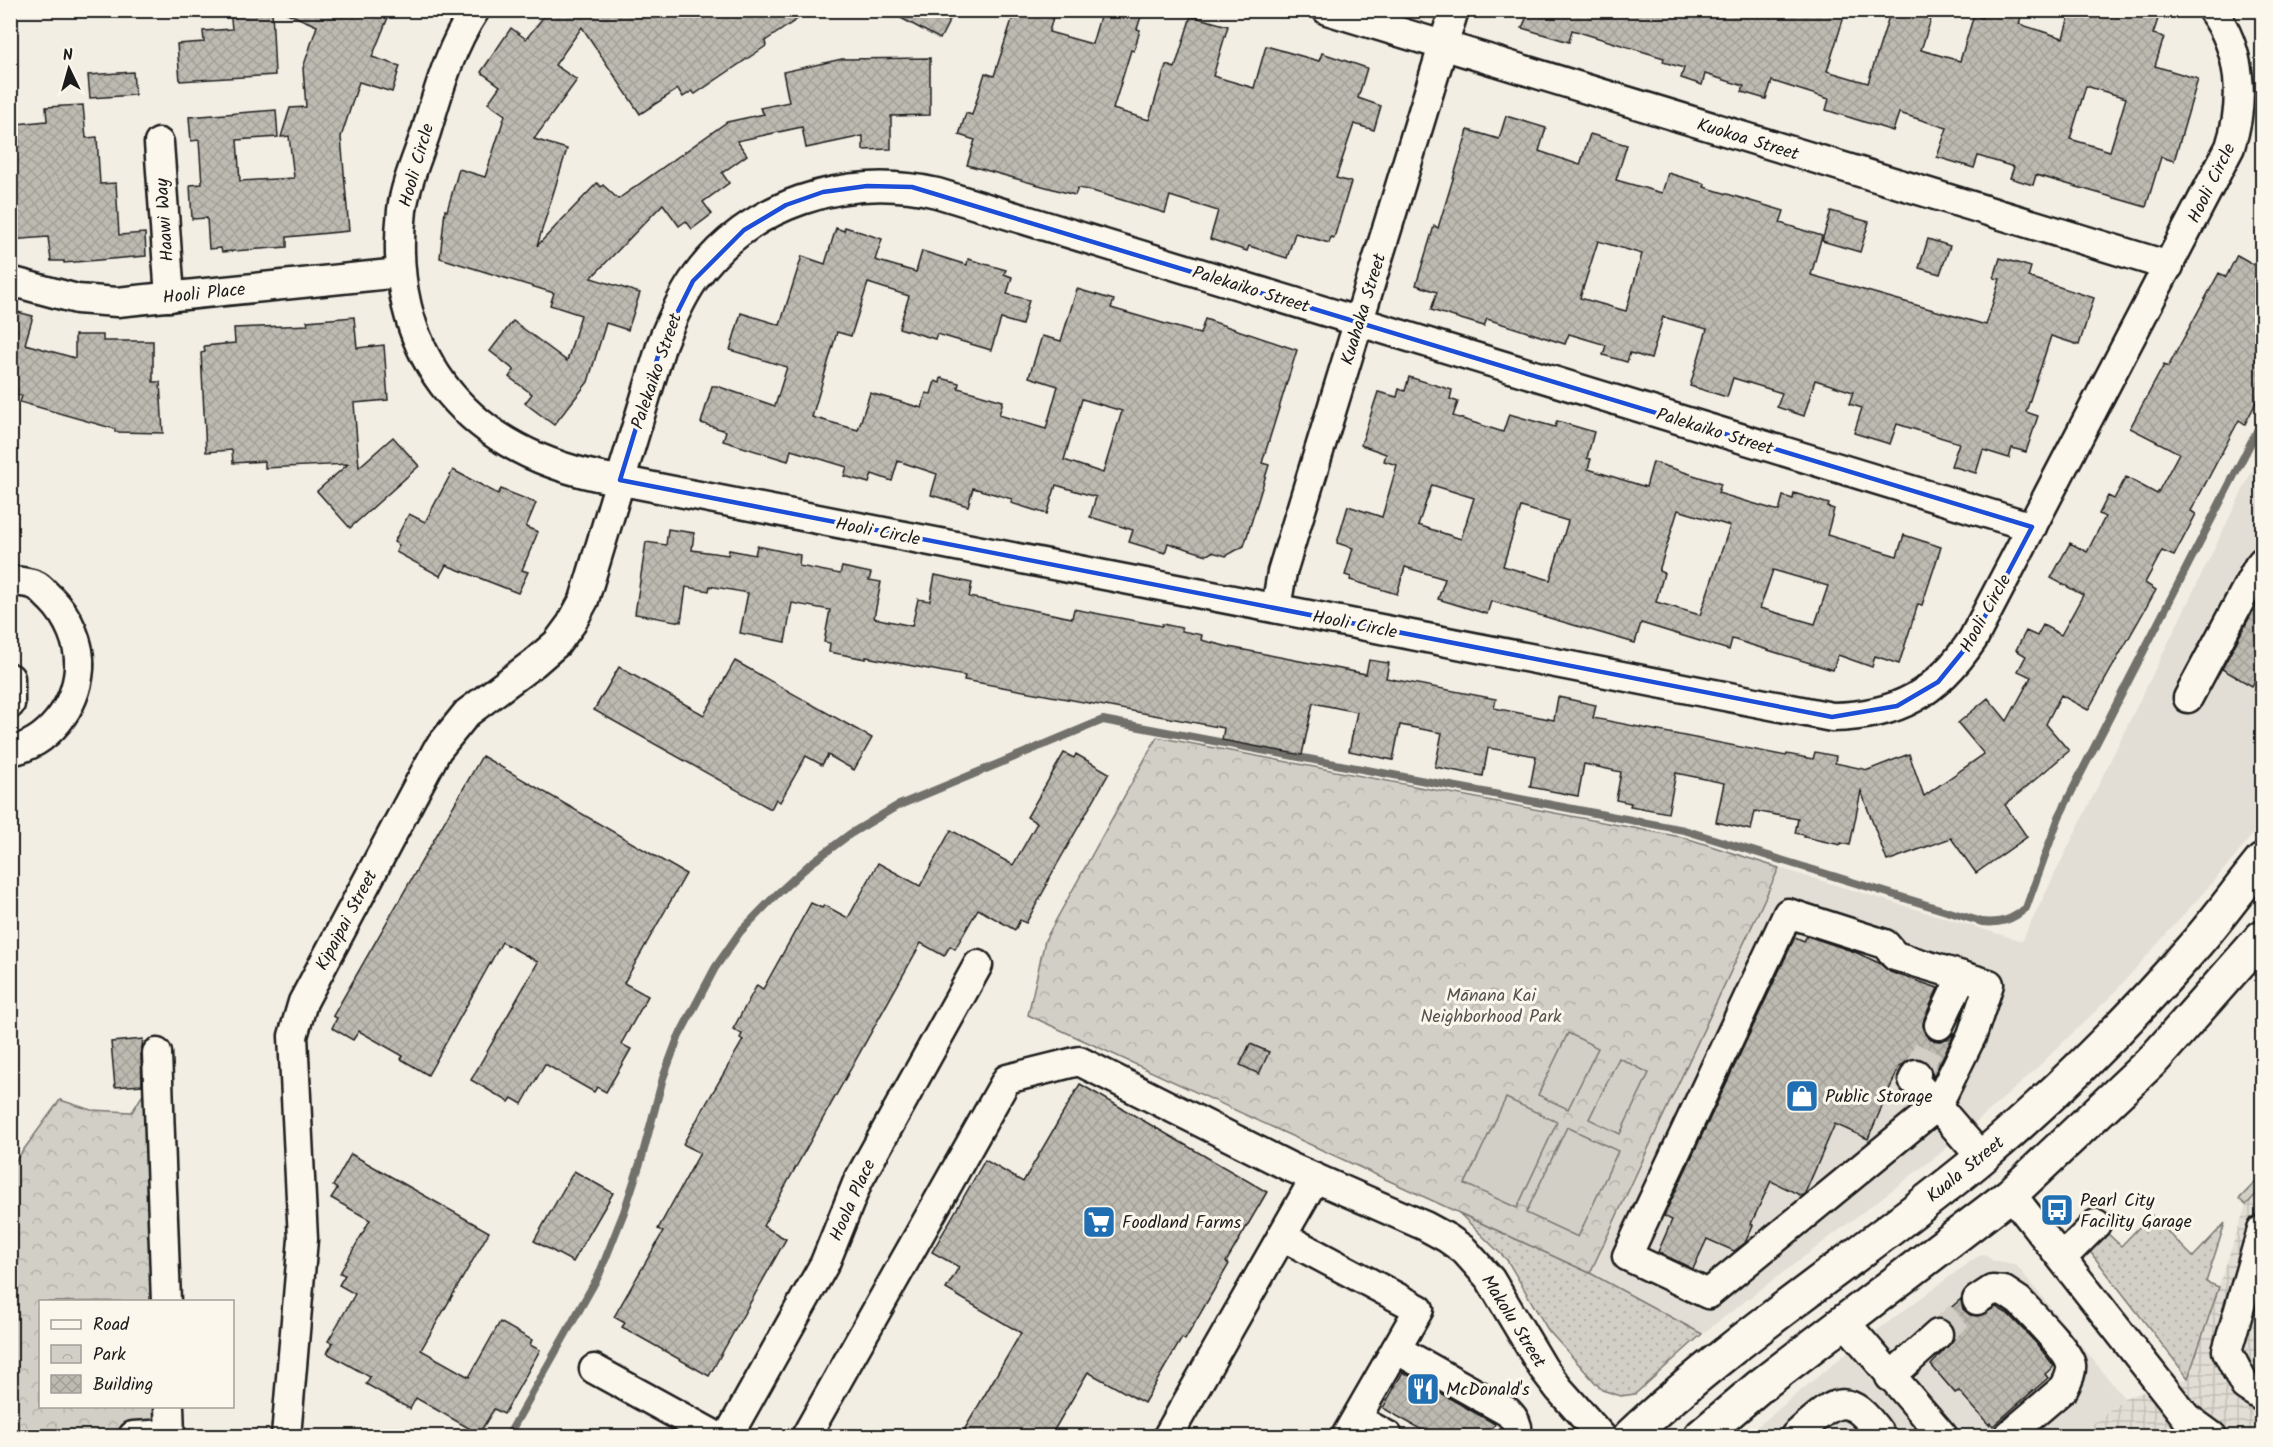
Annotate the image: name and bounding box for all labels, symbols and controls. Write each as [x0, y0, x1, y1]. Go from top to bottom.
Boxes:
north arrow [39, 39, 99, 99]
text: N [62, 43, 74, 68]
street label: Kuokoa Street [1693, 111, 1803, 170]
street label: Hooli Circle [392, 120, 443, 211]
street label: Hooli Circle [2181, 139, 2244, 229]
street label: Haawi Way [148, 177, 183, 263]
street label: Kuahaka Street [1334, 249, 1395, 369]
street label: Palekaiko Street [1188, 259, 1314, 322]
street label: Hooli Place [161, 276, 247, 313]
street label: Palekaiko Street [624, 308, 691, 434]
street label: Palekaiko Street [1652, 401, 1778, 464]
street label: Hooli Circle [833, 510, 923, 555]
street label: Hooli Circle [1953, 569, 2020, 658]
street label: Hooli Circle [1310, 603, 1400, 648]
street label: Kipaipai Street [309, 864, 387, 976]
park label: Mānana Kai Neighborhood Park [1420, 982, 1562, 1032]
shop icon: Public Storage [1784, 1078, 1820, 1114]
place label: Public Storage [1825, 1083, 1933, 1112]
street label: Kuala Street [1920, 1129, 2012, 1211]
street label: Hoola Place [822, 1155, 884, 1246]
place label: Pearl City Facility Garage [2080, 1187, 2192, 1237]
bus stop icon: Pearl City Facility Garage [2039, 1192, 2075, 1228]
supermarket icon: Foodland Farms [1081, 1204, 1117, 1240]
place label: Foodland Farms [1122, 1209, 1241, 1238]
street label: Makolu Street [1473, 1270, 1553, 1375]
legend [39, 1300, 234, 1408]
text: Road [93, 1311, 130, 1340]
text: Park [93, 1341, 126, 1370]
text: Building [93, 1371, 153, 1400]
restaurant icon: McDonald's [1405, 1371, 1441, 1407]
place label: McDonald's [1446, 1376, 1530, 1405]

